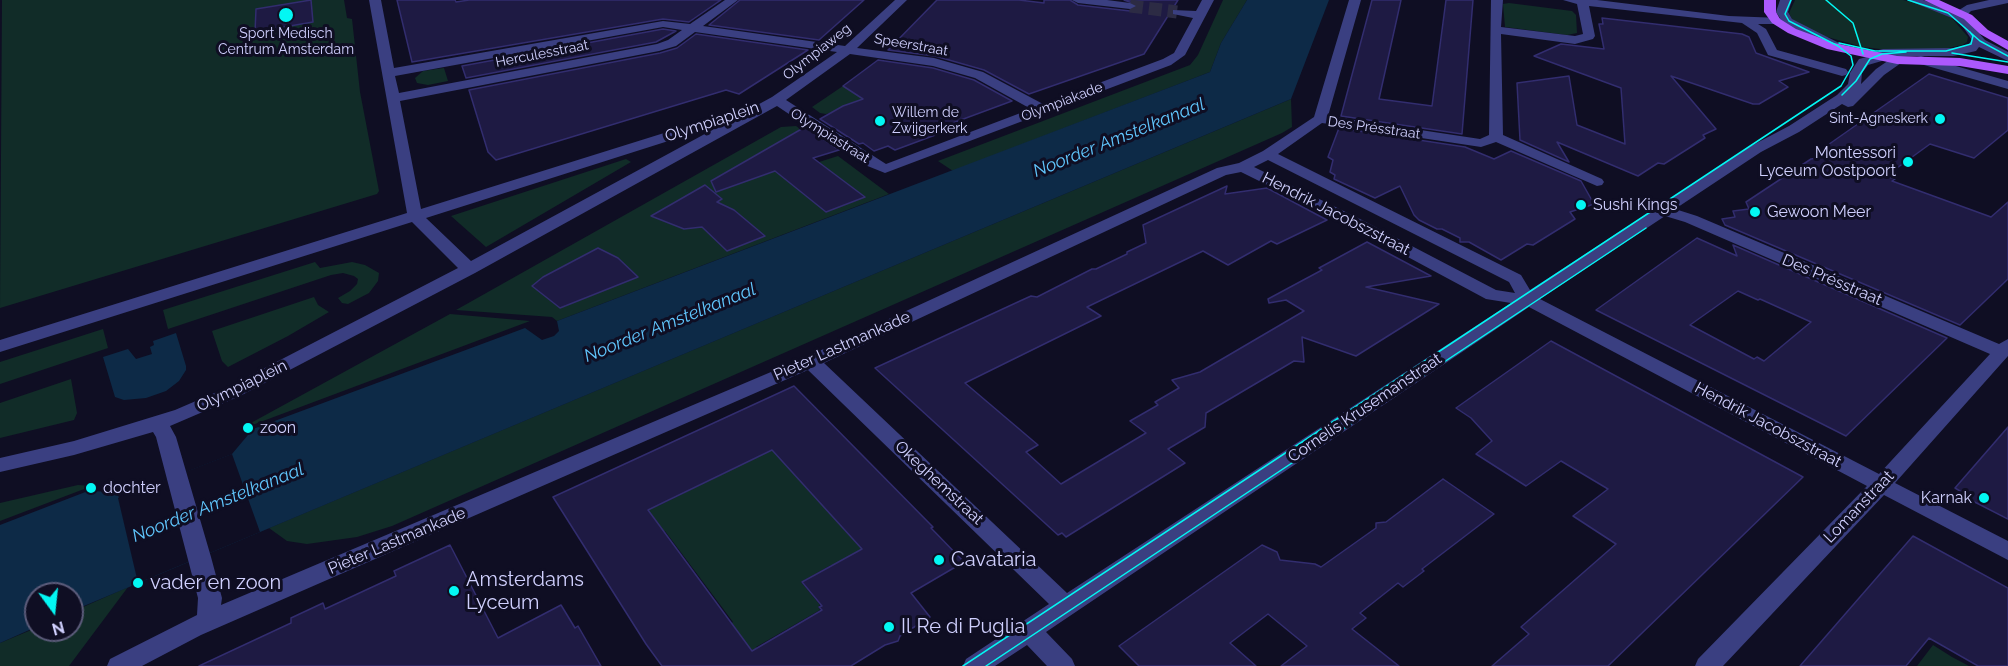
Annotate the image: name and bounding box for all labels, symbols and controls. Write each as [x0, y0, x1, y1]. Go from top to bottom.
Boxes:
marker: Sport Medisch Centrum Amsterdam [277, 6, 295, 24]
street label: Olympiaweg [780, 20, 854, 84]
place label: Sport Medisch Centrum Amsterdam [218, 26, 354, 58]
street label: Speerstraat [873, 30, 949, 60]
street label: Herculesstraat [494, 37, 590, 71]
street label: Olympiakade [1019, 79, 1105, 125]
water label: Noorder Amstelkanaal [1030, 94, 1208, 182]
street label: Olympiaplein [662, 98, 762, 146]
street label: Olympiastraat [787, 105, 873, 167]
place label: Willem de Zwijgerkerk [892, 105, 968, 138]
place label: Sint-Agneskerk [1829, 111, 1928, 127]
marker: Sint-Agneskerk [1933, 112, 1947, 126]
street label: Des Présstraat [1327, 113, 1421, 143]
marker: Willem de Zwijgerkerk [873, 114, 887, 128]
place label: Montessori Lyceum Oostpoort [1759, 143, 1896, 181]
marker: Montessori Lyceum Oostpoort [1901, 155, 1915, 169]
street label: Hendrik Jacobszstraat [1259, 168, 1413, 260]
place label: Sushi Kings [1593, 195, 1678, 215]
marker: Sushi Kings [1574, 198, 1588, 212]
place label: Gewoon Meer [1767, 202, 1871, 222]
marker: Gewoon Meer [1748, 205, 1762, 219]
street label: Des Présstraat [1779, 250, 1885, 310]
water label: Noorder Amstelkanaal [581, 279, 759, 367]
street label: Pieter Lastmankade [771, 307, 913, 385]
street label: Cornelis Krusemanstraat [1285, 349, 1445, 467]
street label: Olympiaplein [194, 356, 290, 416]
street label: Hendrik Jacobszstraat [1691, 378, 1845, 472]
place label: zoon [260, 418, 296, 438]
marker: zoon [241, 421, 255, 435]
street label: Okeghemstraat [891, 437, 987, 529]
water label: Noorder Amstelkanaal [129, 459, 307, 547]
street label: Lomanstraat [1820, 467, 1898, 547]
place label: dochter [103, 478, 161, 498]
marker: dochter [84, 481, 98, 495]
place label: Karnak [1921, 488, 1972, 508]
marker: Karnak [1977, 491, 1991, 505]
street label: Pieter Lastmankade [325, 503, 469, 579]
place label: Cavataria [951, 548, 1036, 572]
marker: Cavataria [932, 553, 946, 567]
place label: Amsterdams Lyceum [466, 568, 584, 615]
place label: vader en zoon [150, 571, 281, 595]
marker: vader en zoon [131, 576, 145, 590]
north arrow [24, 582, 84, 642]
marker: Amsterdams Lyceum [447, 584, 461, 598]
place label: Il Re di Puglia [901, 615, 1025, 639]
text: N [50, 617, 67, 639]
marker: Il Re di Puglia [882, 620, 896, 634]

